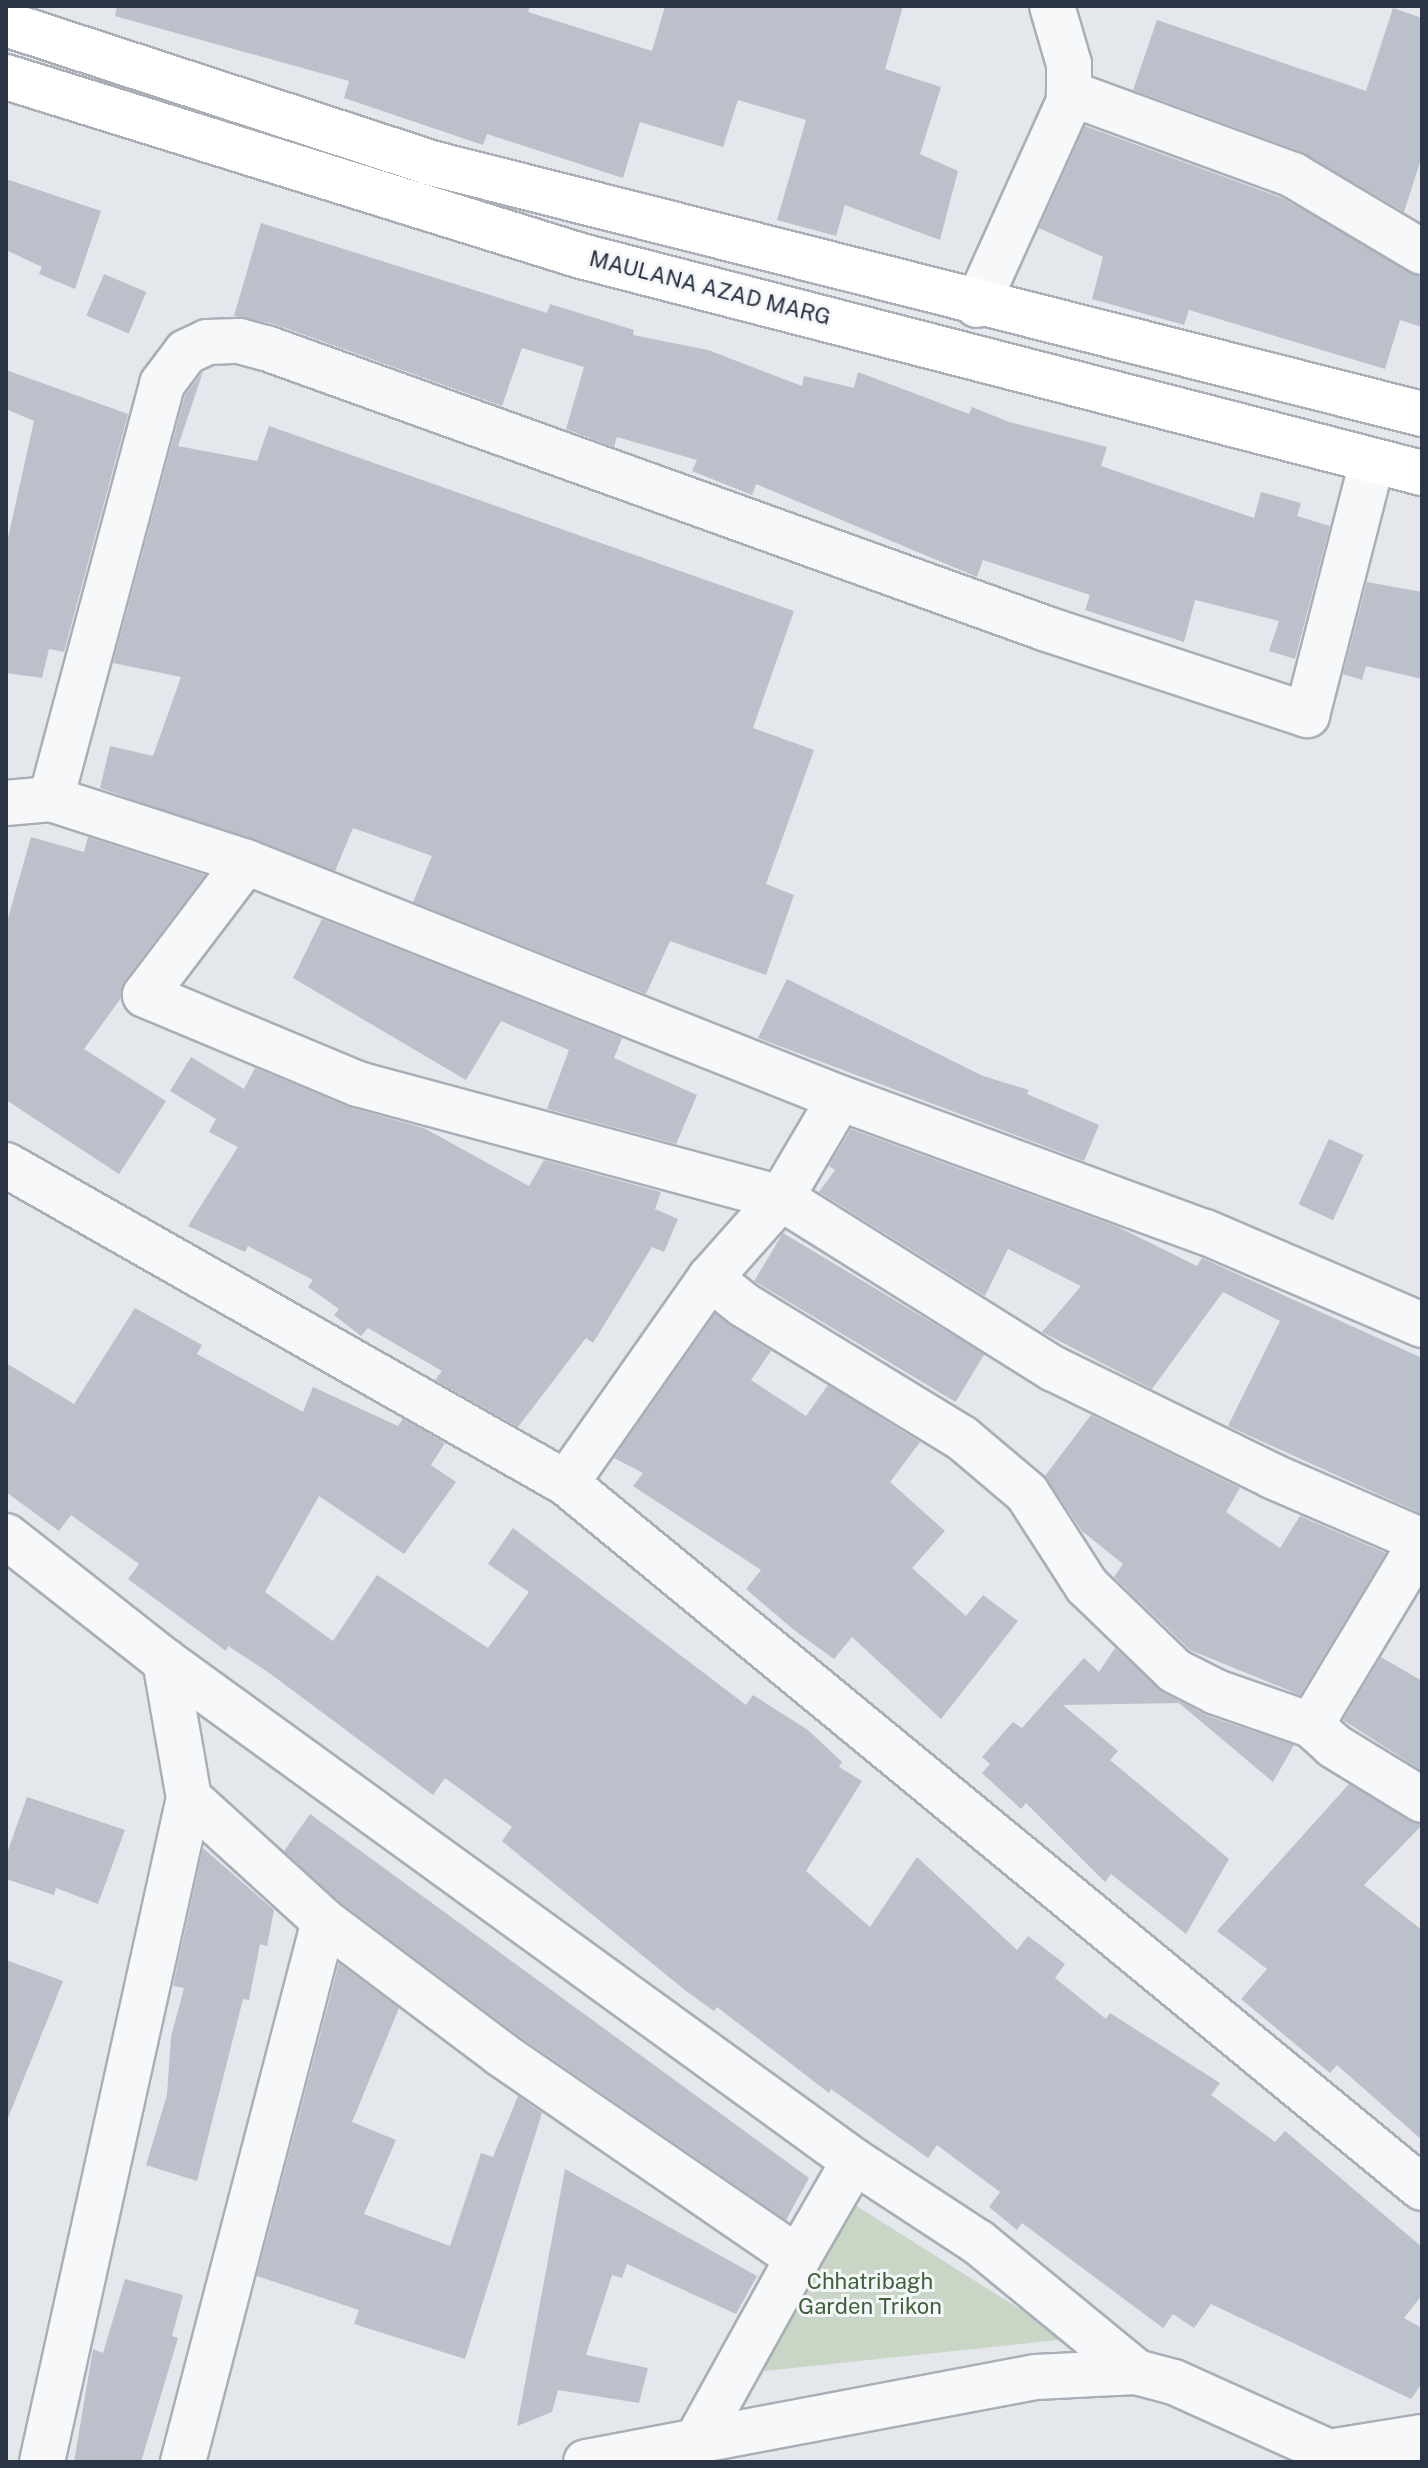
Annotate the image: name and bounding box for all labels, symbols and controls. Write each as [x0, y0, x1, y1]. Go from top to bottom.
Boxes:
street label: MAULANA AZAD MARG [587, 245, 833, 331]
park label: Chhatribagh Garden Trikon [798, 2268, 942, 2320]

